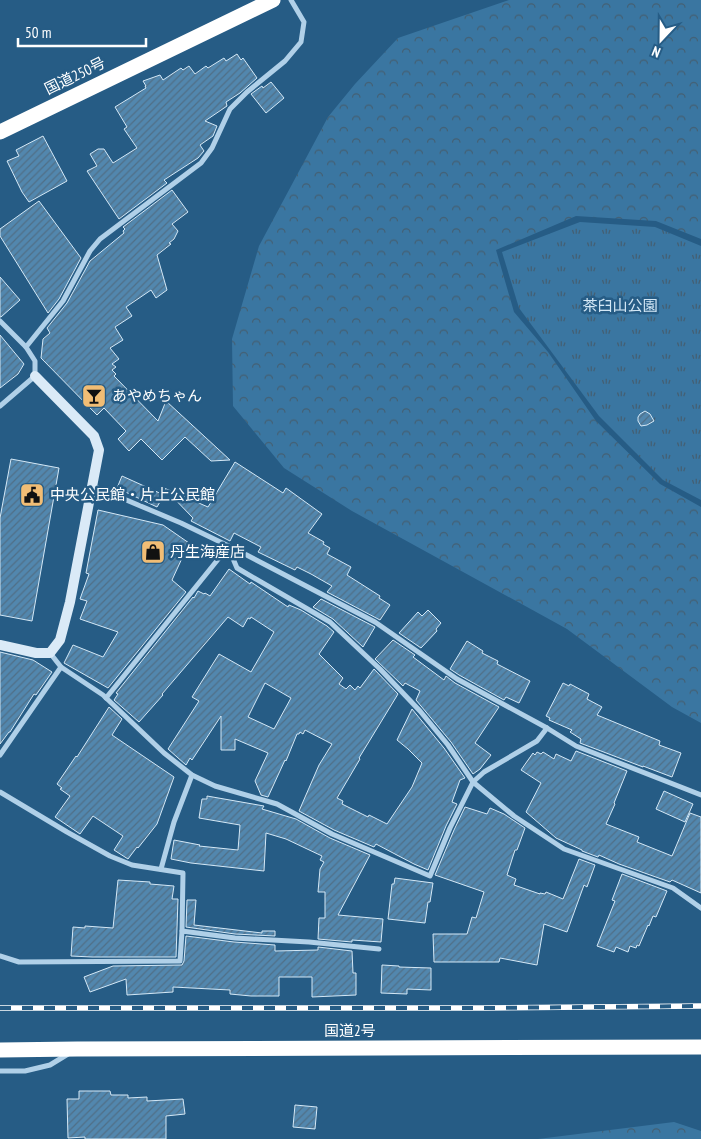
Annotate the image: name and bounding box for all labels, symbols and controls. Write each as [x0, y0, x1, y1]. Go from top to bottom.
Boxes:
scale bar [18, 15, 145, 47]
north arrow [636, 15, 686, 65]
text: 50 m [25, 23, 51, 42]
text: N [649, 42, 663, 62]
street label: 国道250号 [41, 53, 108, 98]
park label: 茶臼山公園 [582, 296, 658, 315]
bar icon: あやめちゃん [81, 383, 107, 409]
place label: あやめちゃん [112, 386, 202, 405]
public building icon: 中央公民館・片上公民館 [19, 482, 45, 508]
place label: 中央公民館・片上公民館 [50, 485, 215, 504]
shop icon: 丹生海産店 [140, 539, 166, 565]
place label: 丹生海産店 [170, 542, 245, 561]
street label: 国道2号 [324, 1021, 376, 1040]

